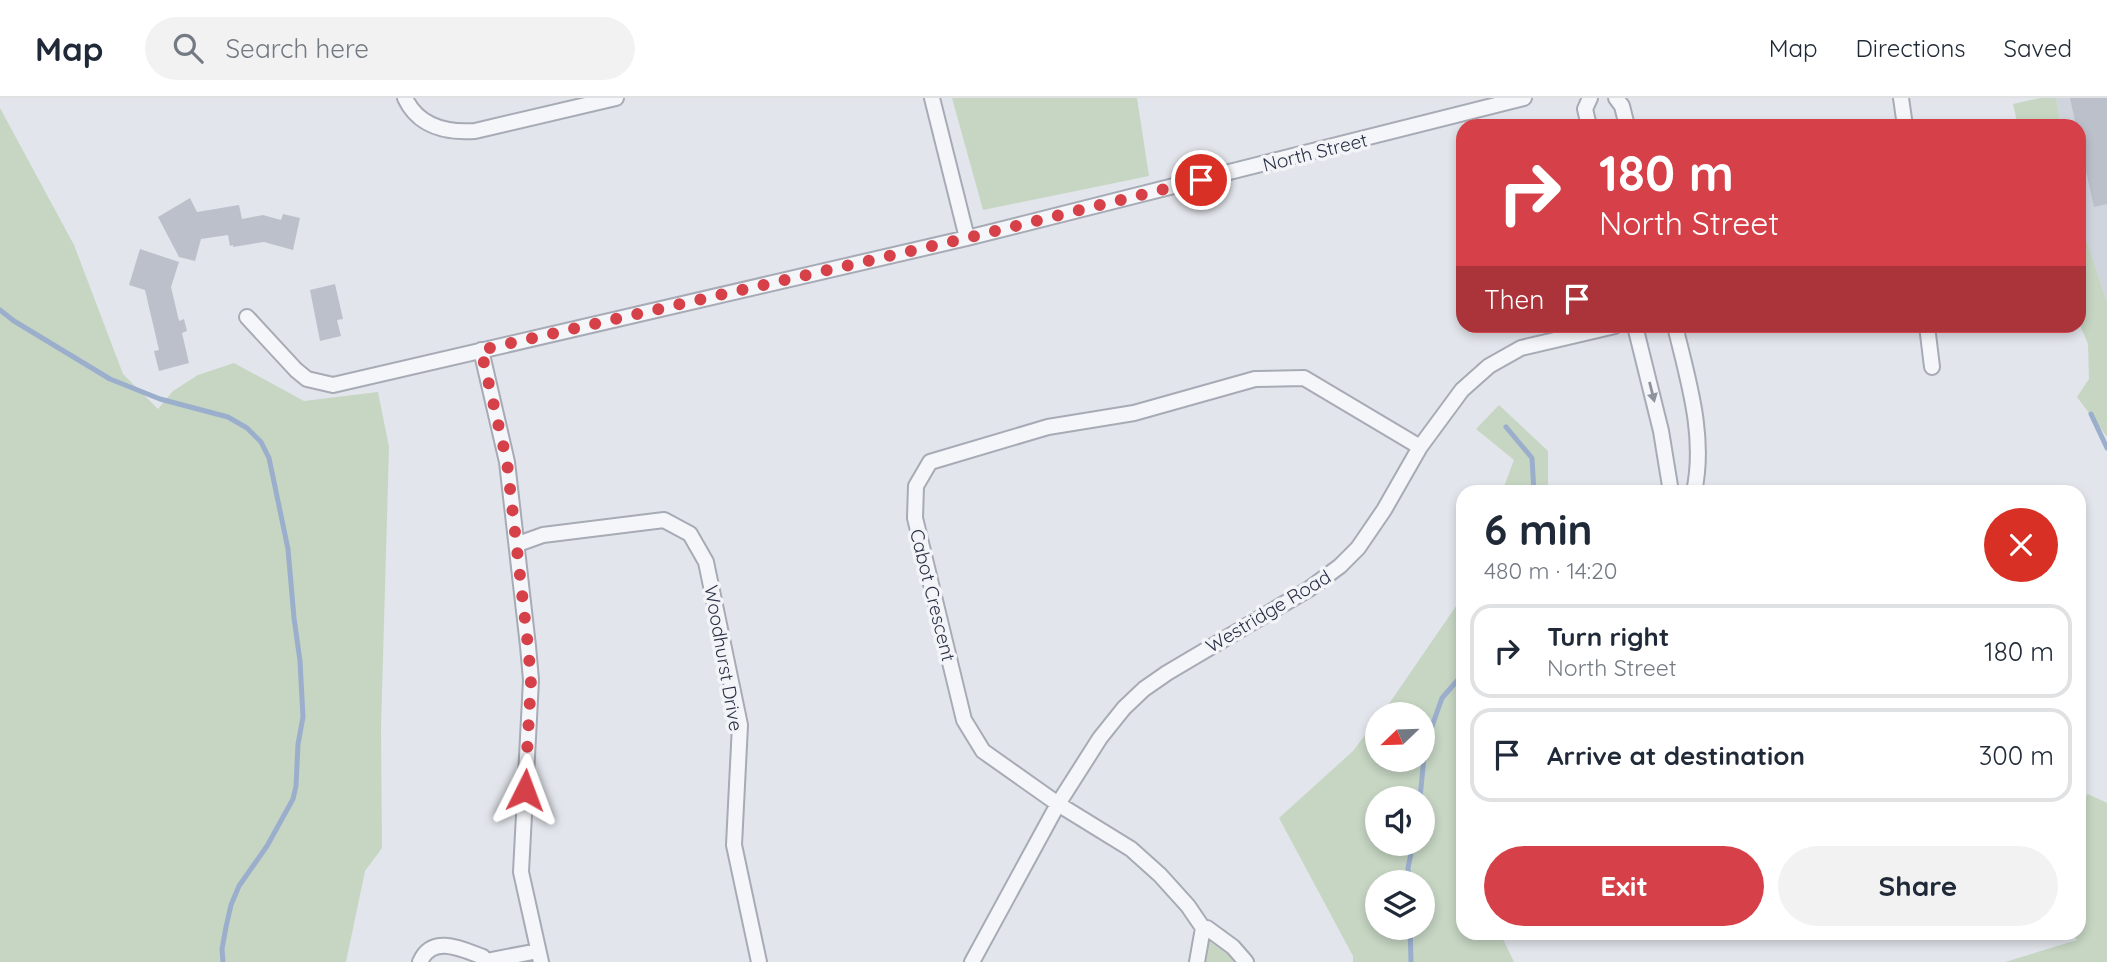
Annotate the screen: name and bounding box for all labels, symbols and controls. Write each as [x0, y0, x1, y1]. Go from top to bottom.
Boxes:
search box [145, 17, 635, 80]
text: Map [35, 28, 103, 69]
icon: search [169, 29, 207, 67]
text: Search here [225, 32, 369, 65]
text: Map [1769, 33, 1818, 63]
text: Directions [1856, 33, 1966, 63]
text: Saved [2004, 33, 2072, 63]
street label: North Street [1260, 127, 1370, 177]
text: 180 m [1599, 142, 1734, 203]
icon: right [1484, 147, 1575, 238]
pin [1171, 150, 1231, 210]
icon: arrive [1182, 161, 1220, 199]
text: North Street [1599, 203, 1779, 243]
icon: arrive [1558, 280, 1596, 318]
text: Then [1484, 283, 1544, 316]
one-way arrow [1646, 381, 1657, 403]
text: 6 min [1484, 503, 1593, 556]
button: close [1984, 508, 2058, 582]
street label: Cabot Crescent [905, 526, 961, 664]
text: 480 m · 14:20 [1484, 556, 1618, 585]
street label: Westridge Road [1201, 564, 1335, 658]
street label: Woodhurst Drive [699, 583, 749, 733]
text: Turn right [1547, 620, 1669, 653]
icon: right [1488, 632, 1526, 670]
text: 180 m [1984, 635, 2054, 668]
text: North Street [1547, 653, 1677, 682]
north arrow [1365, 702, 1435, 772]
map controls [1365, 702, 1435, 940]
icon: arrive [1488, 736, 1526, 774]
text: Arrive at destination [1547, 739, 1805, 772]
text: 300 m [1979, 739, 2054, 772]
position arrow [488, 753, 562, 827]
button: sound [1365, 786, 1435, 856]
button: Exit [1484, 846, 1764, 926]
button: Share [1778, 846, 2058, 926]
button: layers [1365, 870, 1435, 940]

